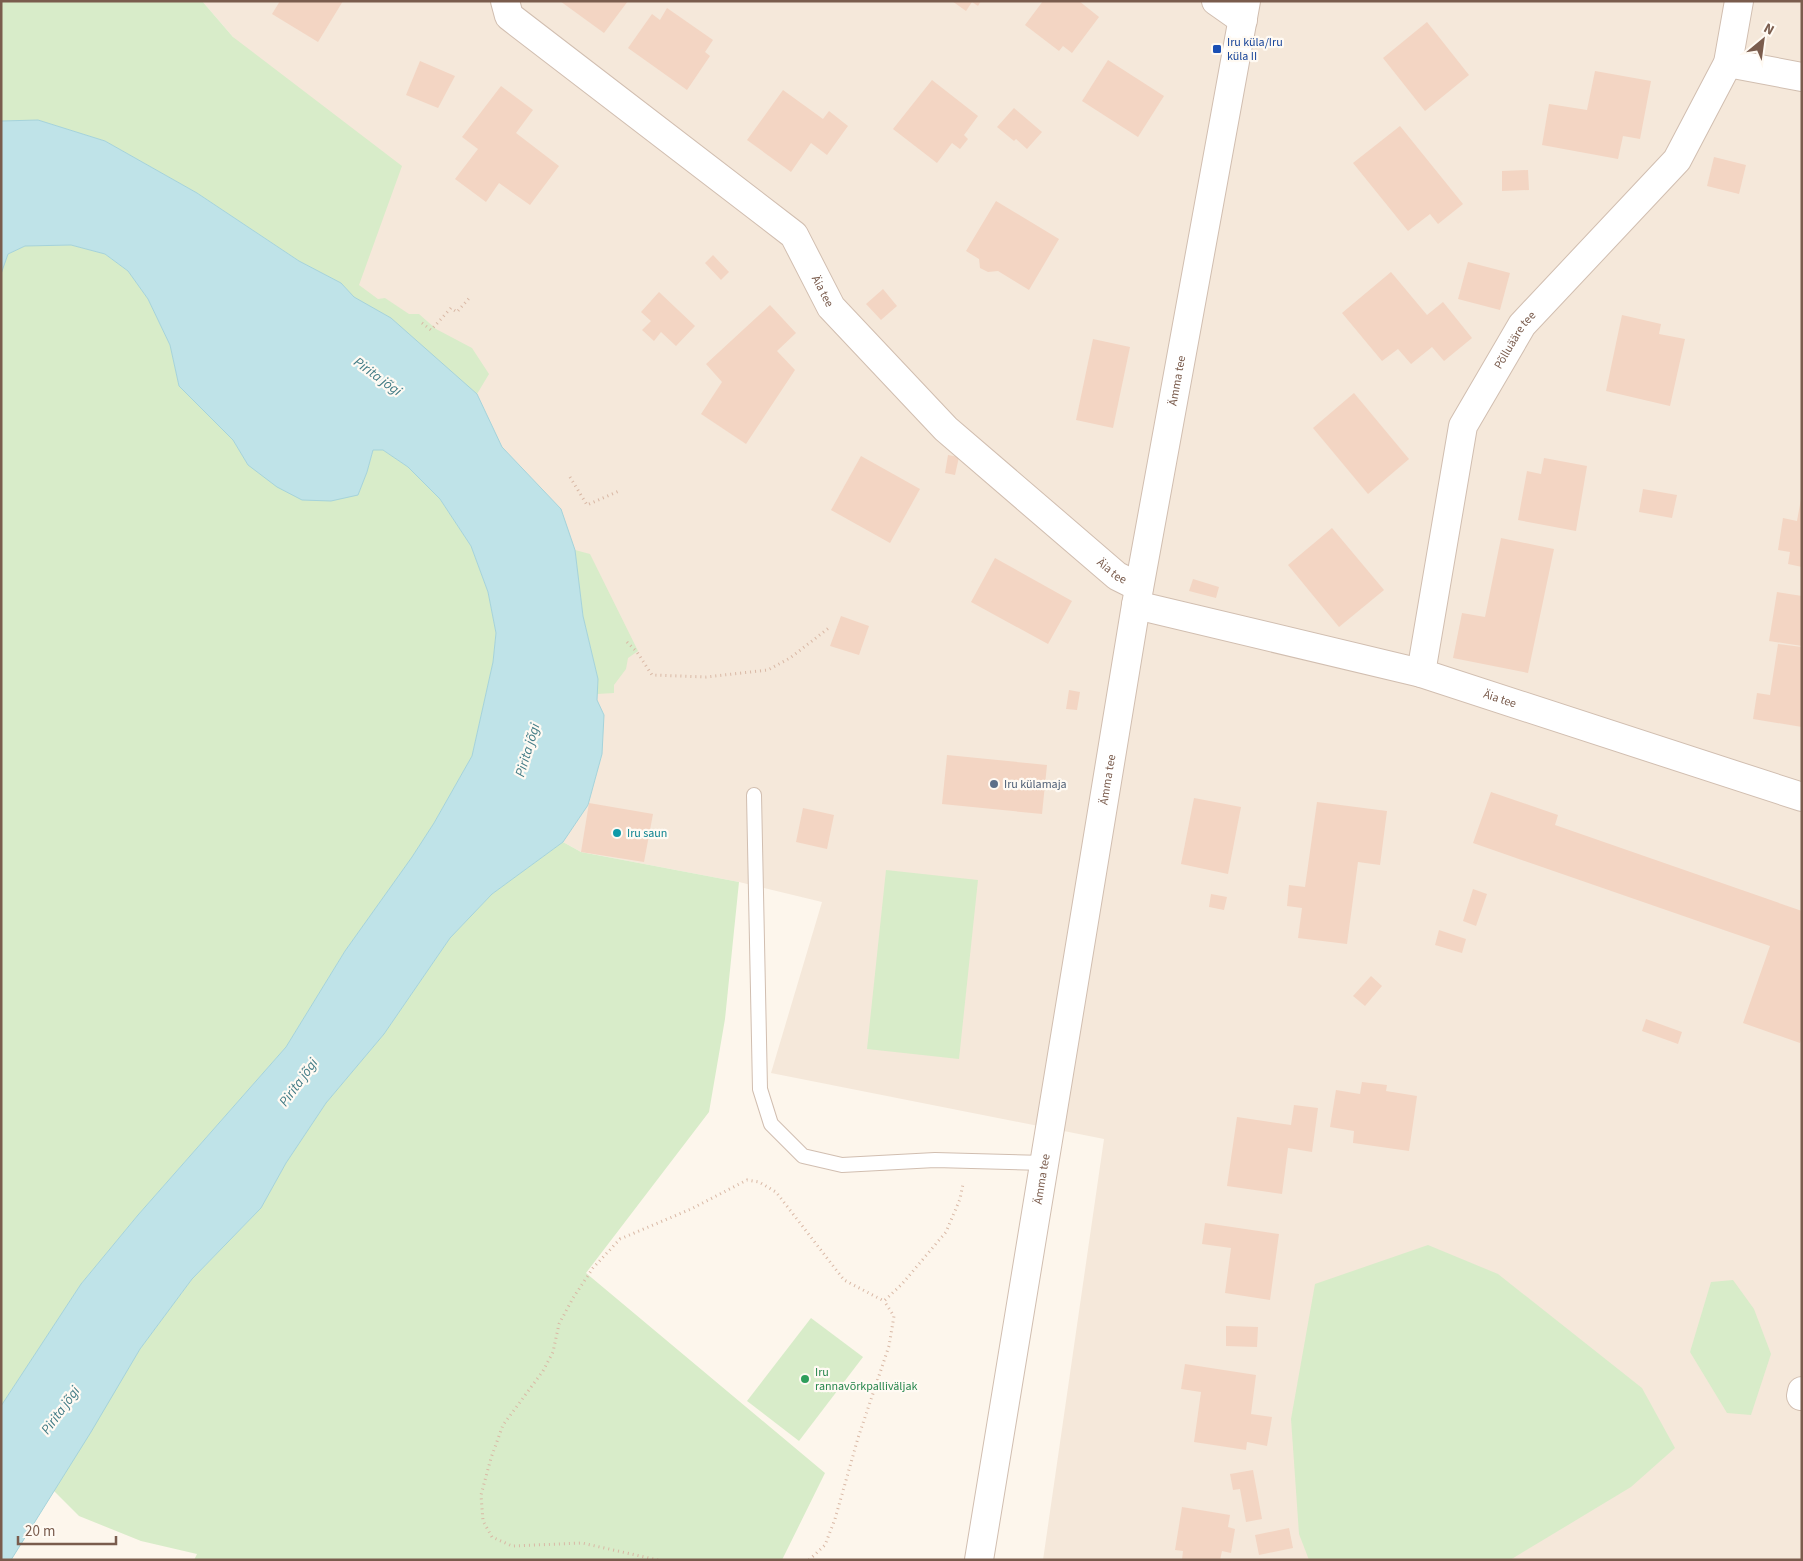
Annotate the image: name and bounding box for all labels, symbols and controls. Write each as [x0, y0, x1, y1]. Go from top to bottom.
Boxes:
north arrow [1738, 15, 1788, 65]
text: N [1760, 19, 1778, 41]
place label: Iru küla/Iru küla II [1227, 34, 1283, 65]
marker: Iru küla/Iru küla II [1211, 43, 1223, 55]
street label: Äia tee [807, 272, 838, 310]
street label: Põlluääre tee [1490, 307, 1540, 372]
water label: Pirita jõgi [349, 353, 406, 401]
street label: Ämma tee [1164, 354, 1190, 407]
street label: Äia tee [1093, 554, 1129, 588]
street label: Äia tee [1481, 686, 1518, 712]
water label: Pirita jõgi [510, 720, 546, 780]
street label: Ämma tee [1095, 753, 1120, 806]
place label: Iru külamaja [1004, 776, 1067, 793]
marker: Iru külamaja [988, 778, 1000, 790]
place label: Iru saun [627, 825, 667, 842]
marker: Iru saun [611, 827, 623, 839]
water label: Pirita jõgi [275, 1054, 323, 1111]
street label: Ämma tee [1030, 1153, 1055, 1206]
place label: Iru rannavõrkpalliväljak [815, 1364, 917, 1395]
marker: Iru rannavõrkpalliväljak [799, 1373, 811, 1385]
water label: Pirita jõgi [37, 1382, 85, 1439]
scale bar [18, 1514, 115, 1546]
text: 20 m [25, 1521, 55, 1542]

